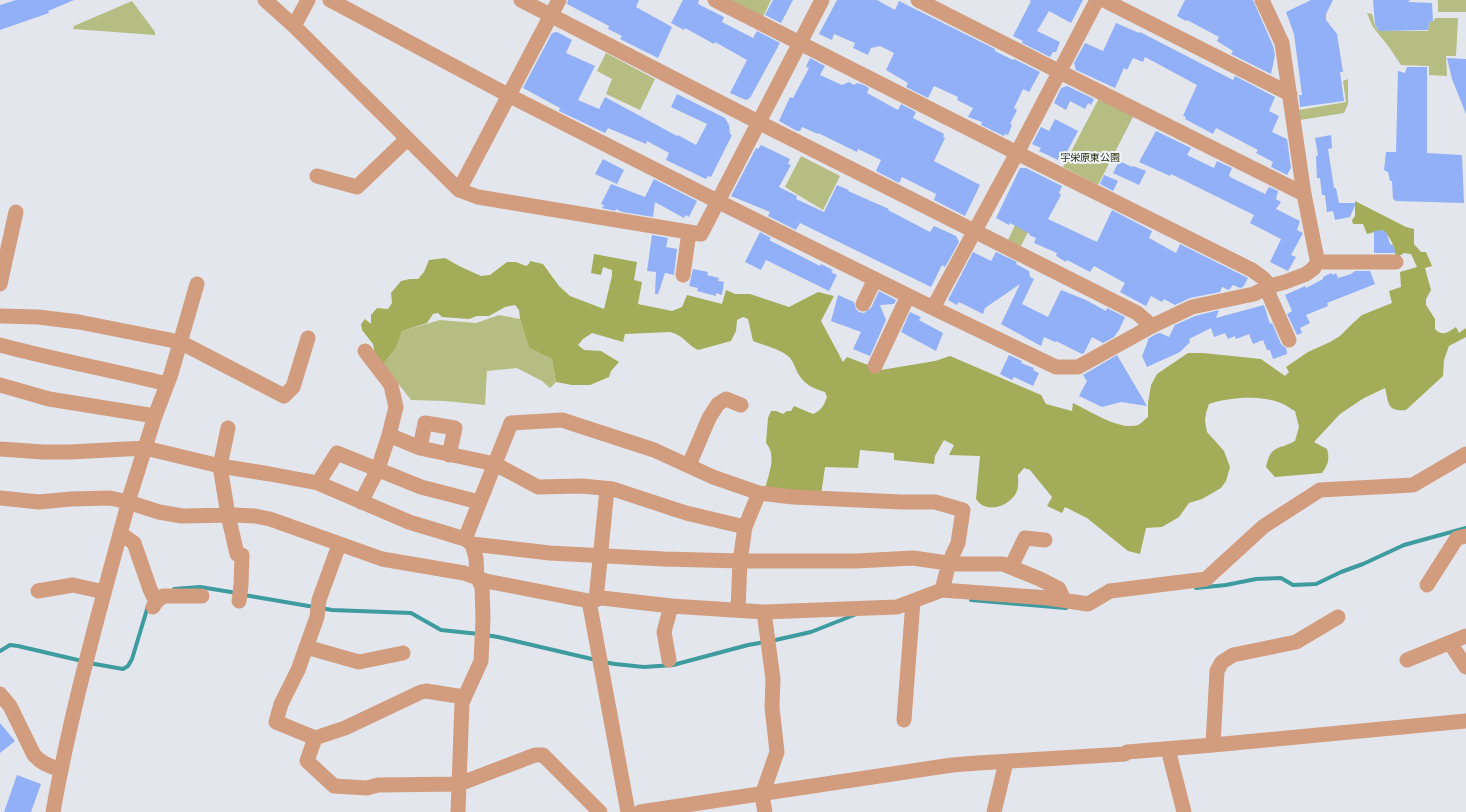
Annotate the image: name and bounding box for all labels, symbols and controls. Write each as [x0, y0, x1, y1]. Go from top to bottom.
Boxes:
park label: 宇栄原東公園 [1060, 152, 1120, 164]

